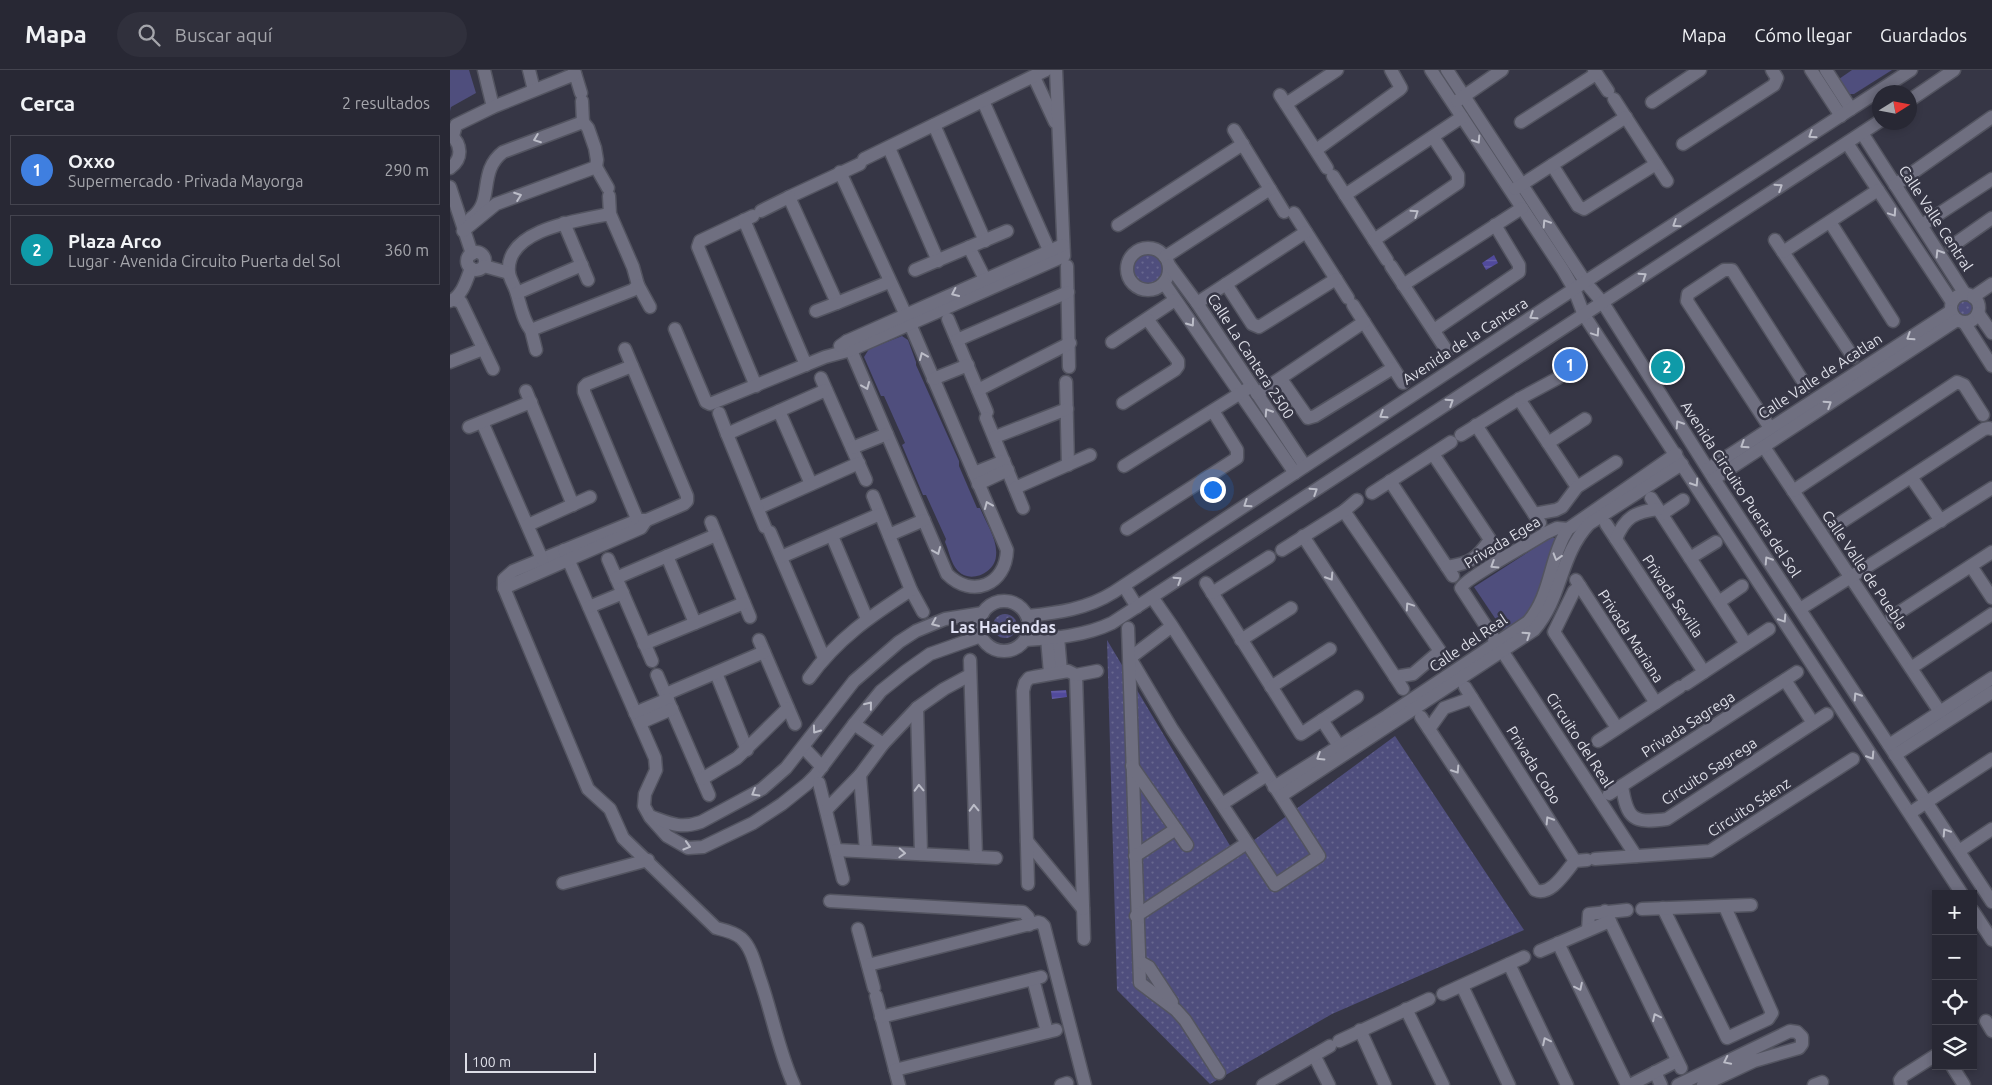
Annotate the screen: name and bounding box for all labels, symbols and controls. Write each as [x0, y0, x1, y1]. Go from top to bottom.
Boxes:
search box [117, 12, 467, 57]
text: Mapa [25, 21, 87, 48]
icon: search [135, 21, 163, 49]
text: Buscar aquí [175, 24, 272, 46]
text: Mapa [1682, 25, 1727, 45]
text: Cómo llegar [1755, 25, 1852, 45]
text: Guardados [1880, 25, 1967, 45]
north arrow [1872, 85, 1917, 130]
text: Cerca [20, 91, 75, 115]
text: 2 resultados [342, 94, 430, 112]
one-way arrow [1808, 129, 1817, 138]
one-way arrow [533, 133, 542, 143]
one-way arrow [1471, 134, 1480, 144]
text: Oxxo [68, 150, 115, 172]
text: 1 [32, 161, 42, 179]
text: 290 m [384, 161, 429, 179]
street label: Calle Valle Central [1896, 162, 1976, 274]
text: Supermercado · Privada Mayorga [68, 172, 303, 190]
one-way arrow [1774, 184, 1783, 193]
one-way arrow [514, 192, 522, 202]
one-way arrow [1887, 207, 1896, 217]
one-way arrow [1409, 210, 1419, 219]
one-way arrow [1672, 218, 1681, 227]
one-way arrow [1543, 219, 1553, 228]
text: Plaza Arco [68, 230, 162, 252]
text: 2 [32, 241, 42, 259]
text: 360 m [384, 241, 429, 259]
one-way arrow [1936, 249, 1946, 258]
text: Lugar · Avenida Circuito Puerta del Sol [68, 252, 340, 270]
one-way arrow [1638, 273, 1647, 283]
one-way arrow [951, 286, 960, 297]
street label: Calle La Cantera 2500 [1204, 290, 1298, 422]
street label: Avenida de la Cantera [1399, 294, 1531, 388]
one-way arrow [1529, 310, 1539, 319]
one-way arrow [1186, 317, 1194, 326]
one-way arrow [1589, 327, 1599, 336]
street label: Calle Valle de Acatlan [1755, 330, 1885, 422]
one-way arrow [1906, 331, 1915, 341]
pin: 1 [1554, 346, 1586, 384]
pin: 2 [1651, 348, 1683, 386]
one-way arrow [919, 352, 930, 361]
one-way arrow [859, 381, 870, 390]
street label: Avenida Circuito Puerta del Sol [1678, 398, 1804, 580]
one-way arrow [1445, 399, 1454, 409]
one-way arrow [1823, 401, 1832, 410]
one-way arrow [1265, 408, 1275, 417]
one-way arrow [1379, 409, 1388, 418]
one-way arrow [1676, 420, 1685, 430]
one-way arrow [1740, 439, 1750, 448]
your location [1200, 477, 1226, 503]
one-way arrow [1688, 477, 1698, 486]
one-way arrow [1308, 488, 1318, 497]
one-way arrow [1243, 498, 1252, 508]
one-way arrow [983, 501, 994, 510]
street label: Calle Valle de Puebla [1819, 507, 1911, 633]
street label: Privada Egea [1461, 513, 1543, 571]
one-way arrow [931, 546, 941, 555]
street label: Privada Sevilla [1639, 551, 1707, 641]
one-way arrow [1552, 552, 1562, 560]
one-way arrow [1765, 556, 1774, 566]
one-way arrow [1491, 558, 1500, 568]
one-way arrow [1324, 571, 1333, 581]
one-way arrow [1172, 577, 1182, 586]
street label: Privada Mariana [1595, 586, 1667, 686]
one-way arrow [1406, 602, 1415, 612]
street label: Calle del Real [1426, 611, 1510, 675]
one-way arrow [1777, 614, 1786, 623]
one-way arrow [931, 617, 940, 627]
district label: Las Haciendas [950, 618, 1056, 636]
one-way arrow [1521, 632, 1531, 641]
street label: Privada Sagrega [1638, 688, 1738, 760]
street label: Circuito del Real [1543, 689, 1617, 791]
one-way arrow [1854, 692, 1863, 702]
one-way arrow [864, 702, 872, 711]
street label: Privada Cobo [1503, 723, 1565, 807]
one-way arrow [813, 724, 822, 734]
street label: Circuito Sagrega [1658, 734, 1760, 808]
one-way arrow [1865, 750, 1875, 759]
one-way arrow [1317, 751, 1326, 761]
one-way arrow [1450, 764, 1459, 773]
street label: Circuito Sáenz [1704, 774, 1794, 840]
one-way arrow [914, 784, 925, 792]
one-way arrow [751, 787, 760, 797]
one-way arrow [969, 804, 979, 812]
one-way arrow [1546, 816, 1555, 825]
one-way arrow [1943, 828, 1952, 838]
one-way arrow [682, 840, 691, 850]
one-way arrow [898, 848, 906, 859]
map controls [1932, 890, 1977, 1070]
button: + [1932, 890, 1977, 935]
button: − [1932, 935, 1977, 980]
button: locate [1932, 980, 1977, 1025]
one-way arrow [1573, 982, 1584, 991]
one-way arrow [1652, 1013, 1662, 1022]
button: layers [1932, 1025, 1977, 1070]
one-way arrow [1542, 1037, 1552, 1046]
scale bar [465, 1050, 596, 1073]
text: 100 m [472, 1054, 511, 1070]
one-way arrow [1723, 1055, 1732, 1065]

